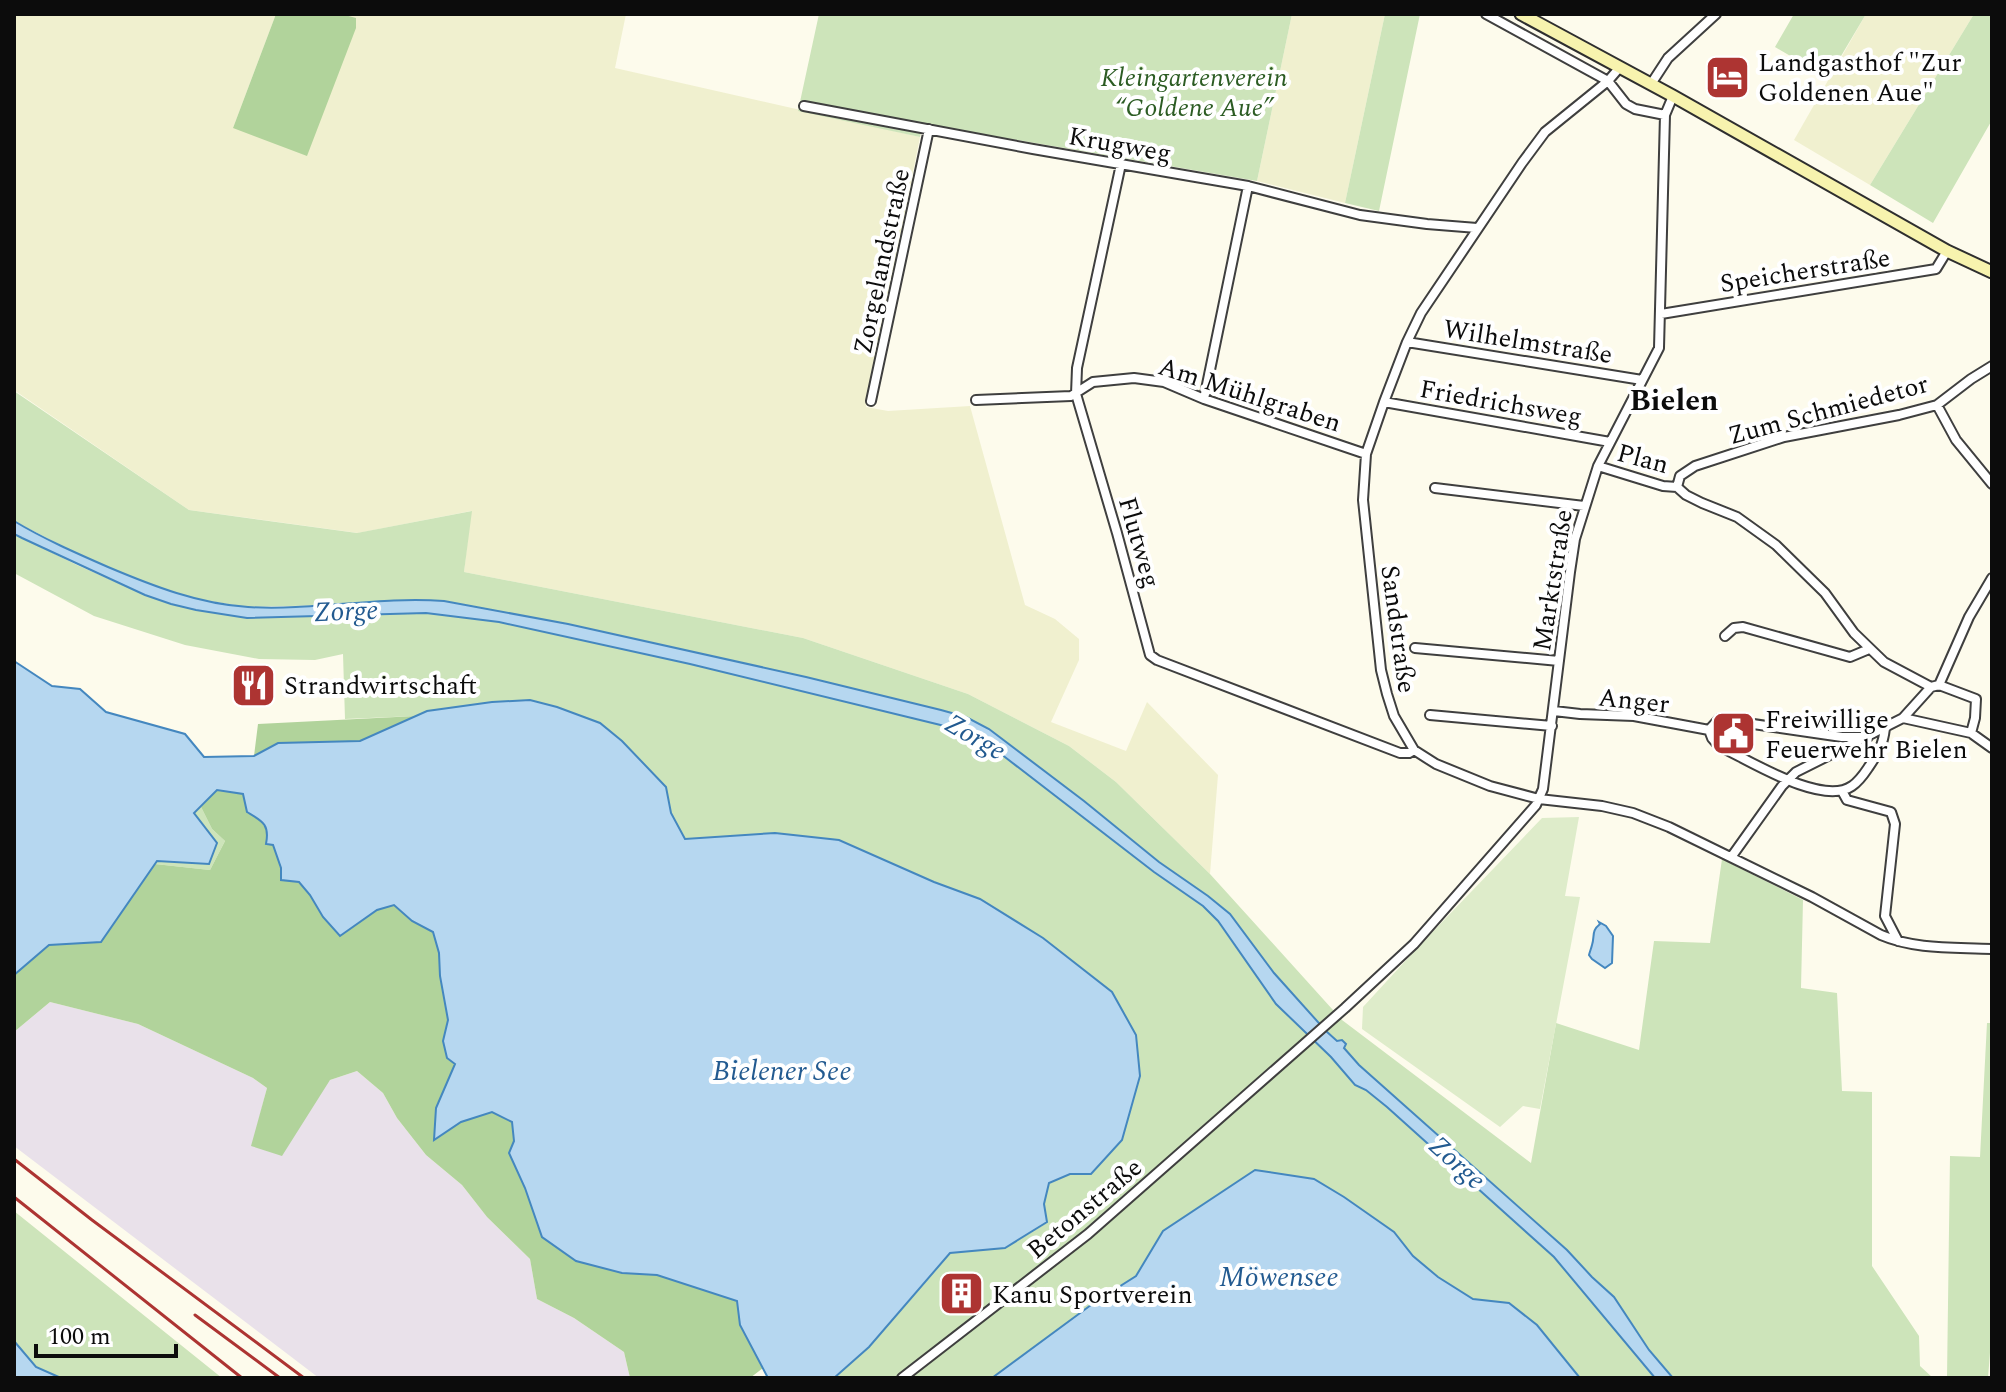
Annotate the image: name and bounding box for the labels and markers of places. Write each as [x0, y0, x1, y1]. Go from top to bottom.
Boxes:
place label: Landgasthof "Zur Goldenen Aue" [1758, 43, 1962, 113]
hotel icon: Landgasthof "Zur Goldenen Aue" [1703, 53, 1751, 101]
restaurant icon: Strandwirtschaft [229, 661, 277, 709]
place label: Strandwirtschaft [284, 666, 477, 706]
place label: Freiwillige Feuerwehr Bielen [1765, 700, 1968, 770]
public building icon: Freiwillige Feuerwehr Bielen [1710, 710, 1758, 758]
building icon: Kanu Sportverein [937, 1270, 985, 1318]
place label: Kanu Sportverein [992, 1275, 1193, 1315]

